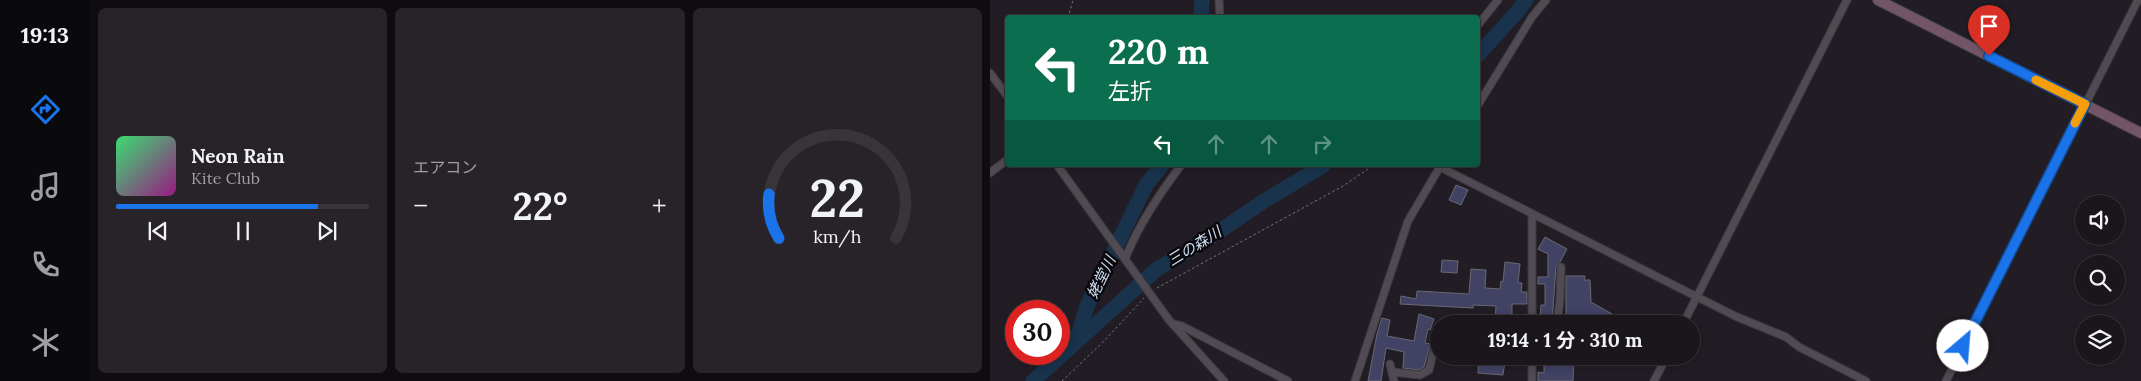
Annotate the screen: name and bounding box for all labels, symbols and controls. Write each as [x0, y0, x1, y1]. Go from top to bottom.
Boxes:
pin [1968, 5, 2010, 56]
icon: arrive [1975, 12, 2003, 40]
text: 19:13 [21, 21, 69, 49]
text: 220 m [1108, 29, 1209, 74]
icon: left [1025, 35, 1090, 100]
text: 左折 [1108, 77, 1152, 105]
icon: directions [28, 92, 63, 127]
icon: left [1149, 130, 1177, 158]
icon: ahead [1202, 130, 1230, 158]
icon: ahead [1255, 130, 1283, 158]
icon: right [1308, 130, 1336, 158]
text: Neon Rain [191, 144, 285, 168]
text: エアコン [413, 157, 477, 177]
text: 22 [810, 165, 865, 231]
text: Kite Club [191, 168, 260, 188]
icon: music [28, 169, 63, 204]
text: 22° [512, 182, 568, 230]
text: − [413, 188, 428, 224]
text: + [652, 188, 667, 224]
map controls [2075, 195, 2125, 365]
button: sound [2075, 195, 2125, 245]
icon: previous [144, 217, 172, 245]
icon: pause [229, 217, 257, 245]
icon: next [313, 217, 341, 245]
water label: 三の森川 [1164, 221, 1226, 270]
text: km/h [813, 225, 862, 248]
icon: phone [28, 247, 63, 282]
water label: 姥堂川 [1083, 251, 1120, 301]
button: search [2075, 255, 2125, 305]
speed limit sign: 30 [1005, 300, 1070, 365]
button: layers [2075, 315, 2125, 365]
position arrow [1936, 319, 1988, 371]
icon: climate [28, 325, 63, 360]
text: 19:14 · 1 分 · 310 m [1488, 328, 1642, 352]

